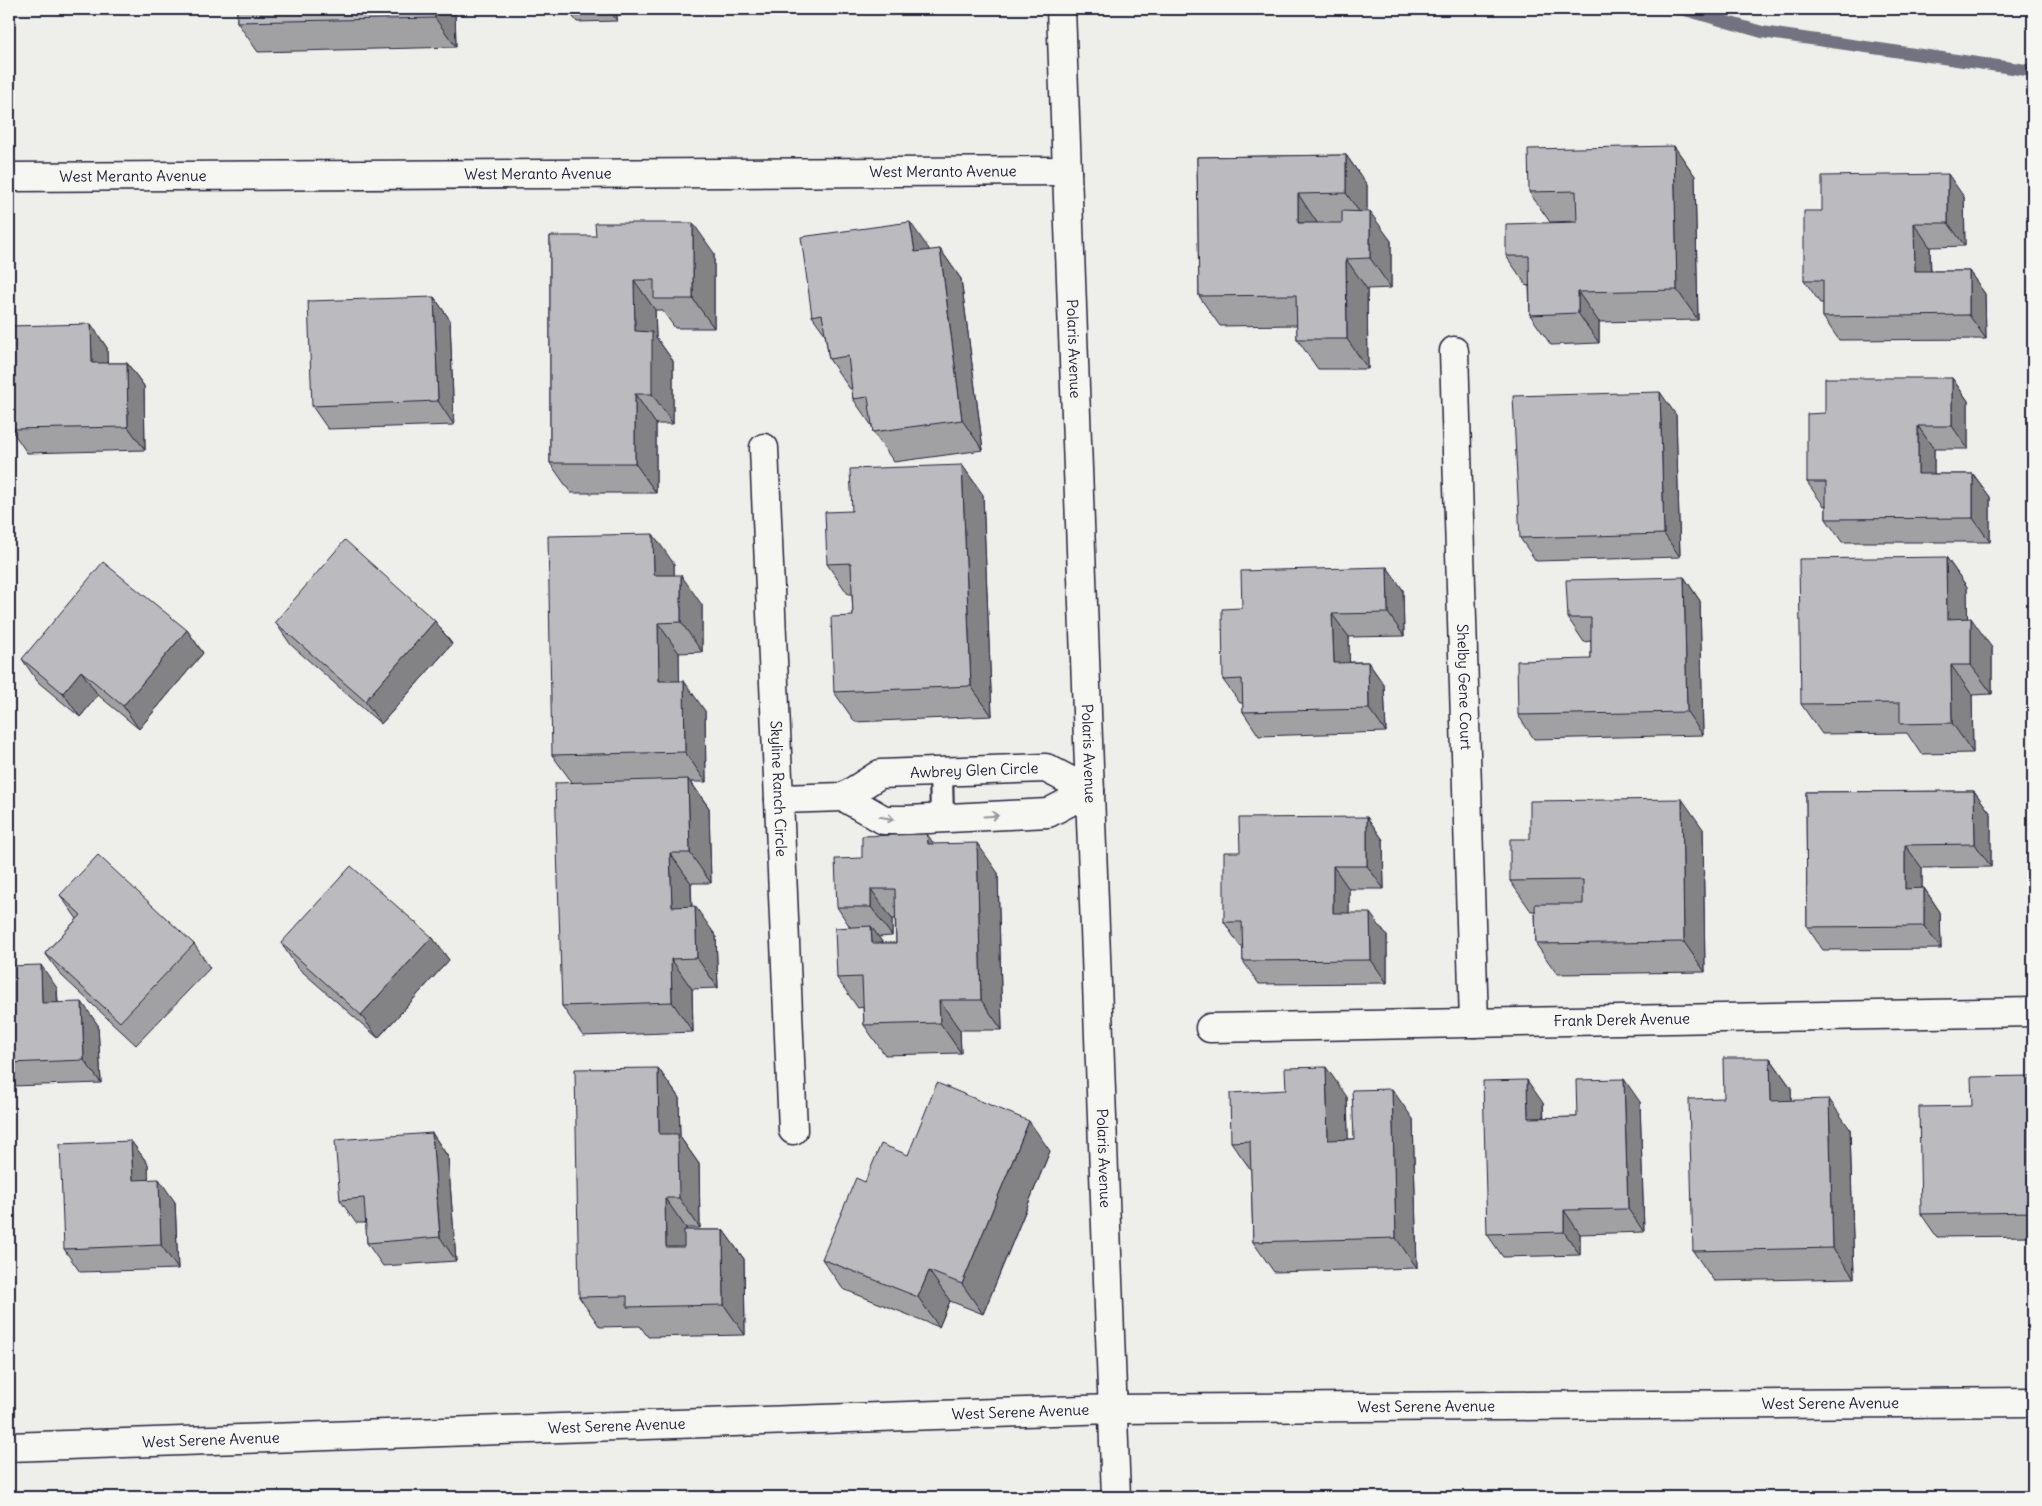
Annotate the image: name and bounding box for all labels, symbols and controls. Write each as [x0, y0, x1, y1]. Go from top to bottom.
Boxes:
street label: West Meranto Avenue [869, 161, 1017, 181]
street label: West Meranto Avenue [464, 164, 612, 183]
street label: West Meranto Avenue [59, 166, 207, 186]
street label: Polaris Avenue [1063, 299, 1085, 399]
street label: Shelby Gene Court [1453, 623, 1476, 750]
street label: Polaris Avenue [1078, 703, 1100, 803]
street label: Skyline Ranch Circle [767, 720, 791, 857]
street label: Awbrey Glen Circle [910, 758, 1039, 782]
one-way arrow [983, 811, 999, 820]
one-way arrow [879, 814, 895, 824]
street label: Frank Derek Avenue [1554, 1009, 1690, 1030]
street label: Polaris Avenue [1093, 1108, 1115, 1208]
street label: West Serene Avenue [1761, 1393, 1899, 1413]
street label: West Serene Avenue [1357, 1396, 1495, 1416]
street label: West Serene Avenue [951, 1400, 1089, 1424]
street label: West Serene Avenue [548, 1414, 686, 1437]
street label: West Serene Avenue [142, 1428, 280, 1451]

